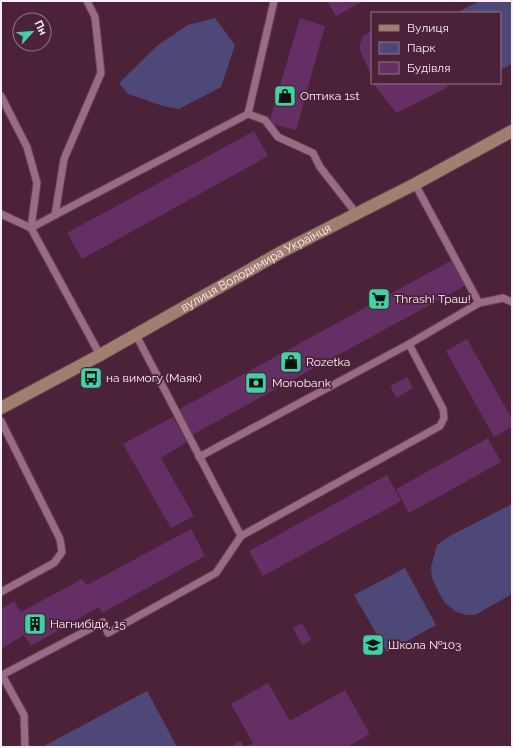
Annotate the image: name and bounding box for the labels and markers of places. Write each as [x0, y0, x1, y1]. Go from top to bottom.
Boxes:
shop icon: Оптика 1st [272, 83, 298, 109]
place label: Оптика 1st [300, 89, 359, 103]
supermarket icon: Thrash! Траш! [366, 286, 392, 312]
place label: Thrash! Траш! [394, 292, 471, 306]
shop icon: Rozetka [278, 349, 304, 375]
place label: Rozetka [306, 355, 350, 369]
bus stop icon: на вимогу (Маяк) [78, 365, 104, 391]
bank icon: Monobank [243, 370, 269, 396]
place label: на вимогу (Маяк) [106, 371, 202, 385]
place label: Monobank [272, 376, 332, 390]
building icon: Нагнибіди, 15 [22, 611, 48, 637]
place label: Нагнибіди, 15 [50, 617, 126, 631]
school or university icon: Школа №103 [360, 632, 386, 658]
place label: Школа №103 [388, 638, 461, 652]

